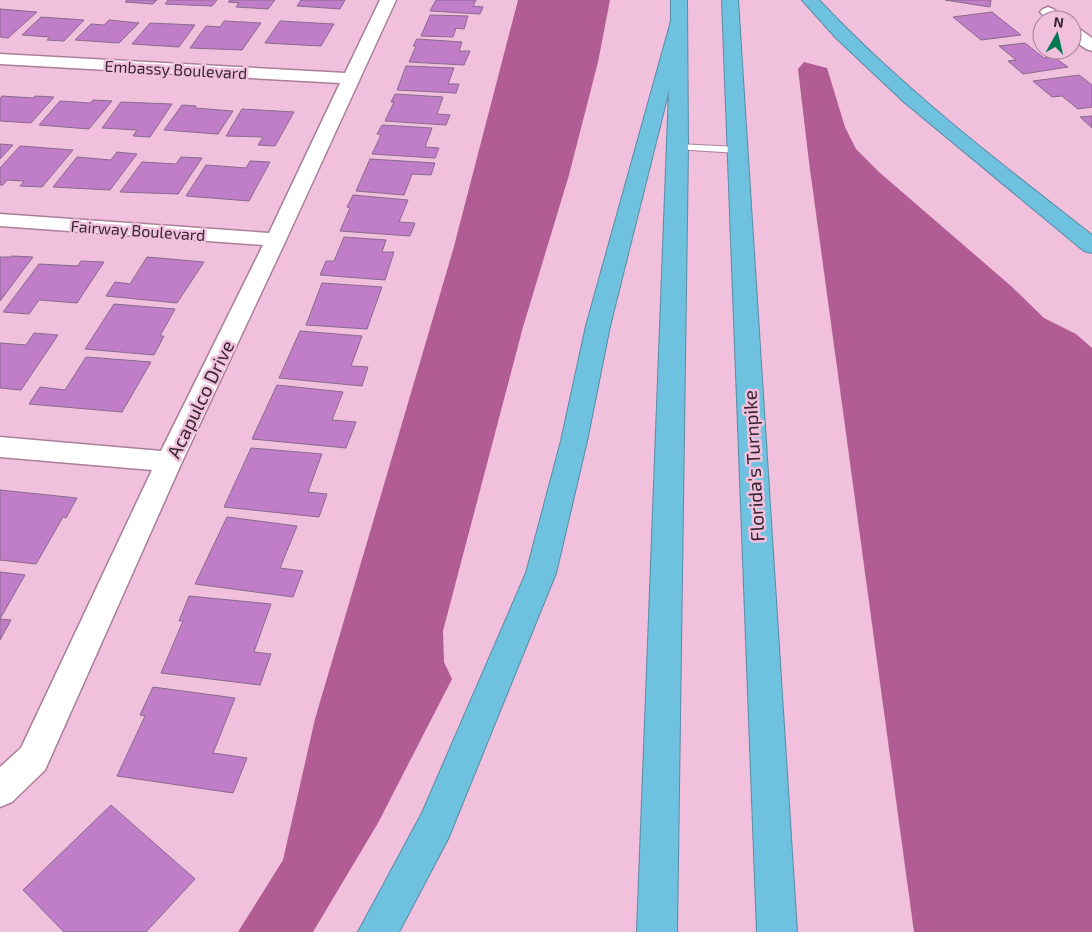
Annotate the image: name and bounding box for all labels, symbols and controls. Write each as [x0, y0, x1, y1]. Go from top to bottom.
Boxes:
north arrow [1032, 10, 1082, 60]
text: N [1053, 13, 1065, 31]
street label: Embassy Boulevard [104, 56, 248, 82]
street label: Fairway Boulevard [70, 216, 206, 244]
street label: Acapulco Drive [162, 336, 238, 462]
street label: Florida's Turnpike [738, 390, 768, 542]

